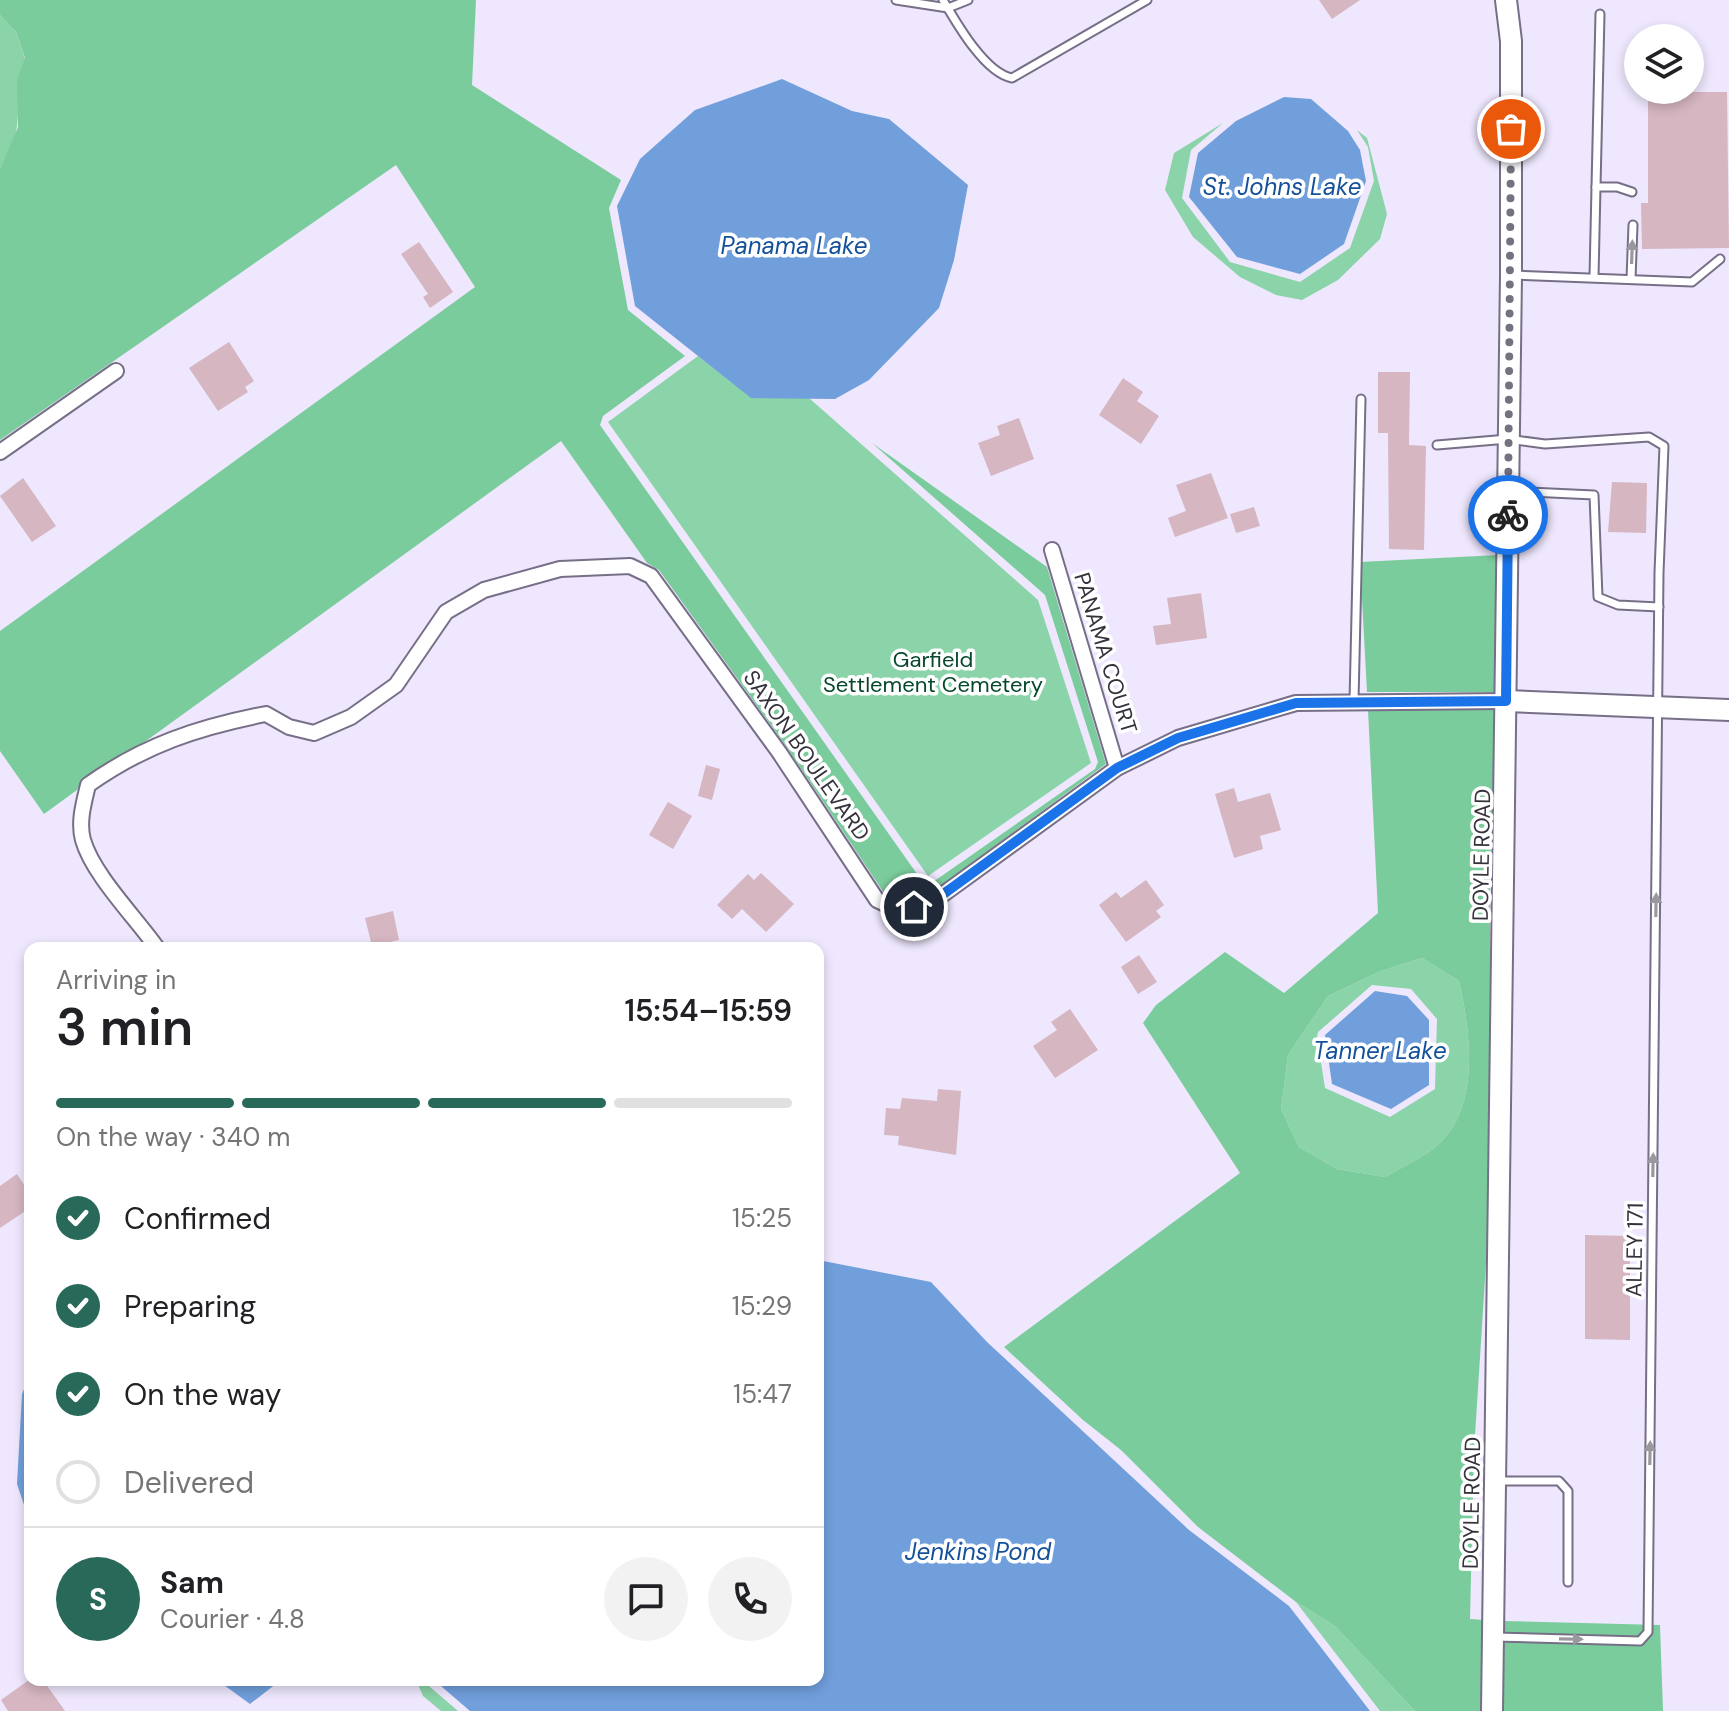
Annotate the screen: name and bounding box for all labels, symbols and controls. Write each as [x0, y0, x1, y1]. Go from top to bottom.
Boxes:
map controls [1624, 24, 1704, 104]
button: layers [1624, 24, 1704, 104]
pin [1477, 95, 1545, 163]
icon: bag [1489, 107, 1533, 151]
water label: St. Johns Lake [1203, 171, 1361, 202]
water label: Panama Lake [721, 230, 867, 261]
one-way arrow [1625, 239, 1638, 264]
courier [1468, 475, 1548, 555]
icon: bike [1486, 493, 1530, 537]
street label: PANAMA COURT [1067, 569, 1144, 737]
park label: Garfield Settlement Cemetery [823, 645, 1043, 699]
street label: SAXON BOULEVARD [737, 664, 876, 846]
street label: DOYLE ROAD [1466, 789, 1497, 921]
pin [880, 873, 948, 941]
icon: home [892, 885, 936, 929]
one-way arrow [1650, 892, 1662, 917]
text: Arriving in [56, 963, 176, 997]
text: 15:54–15:59 [625, 991, 792, 1030]
text: 3 min [56, 993, 193, 1061]
water label: Tanner Lake [1313, 1035, 1447, 1066]
text: On the way · 340 m [56, 1120, 290, 1154]
one-way arrow [1647, 1152, 1659, 1177]
icon: check [56, 1196, 100, 1240]
text: Confirmed [124, 1199, 271, 1238]
text: 15:25 [732, 1201, 792, 1235]
street label: ALLEY 171 [1619, 1203, 1650, 1297]
icon: check [56, 1284, 100, 1328]
text: Preparing [124, 1287, 256, 1326]
text: 15:29 [732, 1289, 792, 1323]
icon: check [56, 1372, 100, 1416]
text: On the way [124, 1375, 281, 1414]
text: 15:47 [733, 1377, 792, 1411]
street label: DOYLE ROAD [1456, 1437, 1487, 1569]
one-way arrow [1643, 1440, 1656, 1465]
text: Delivered [124, 1463, 254, 1502]
water label: Jenkins Pond [905, 1536, 1052, 1567]
button: chat [604, 1557, 688, 1641]
button: phone [708, 1557, 792, 1641]
text: Sam [160, 1563, 224, 1602]
text: S [89, 1580, 107, 1619]
text: Courier · 4.8 [160, 1602, 305, 1636]
one-way arrow [1559, 1633, 1584, 1645]

